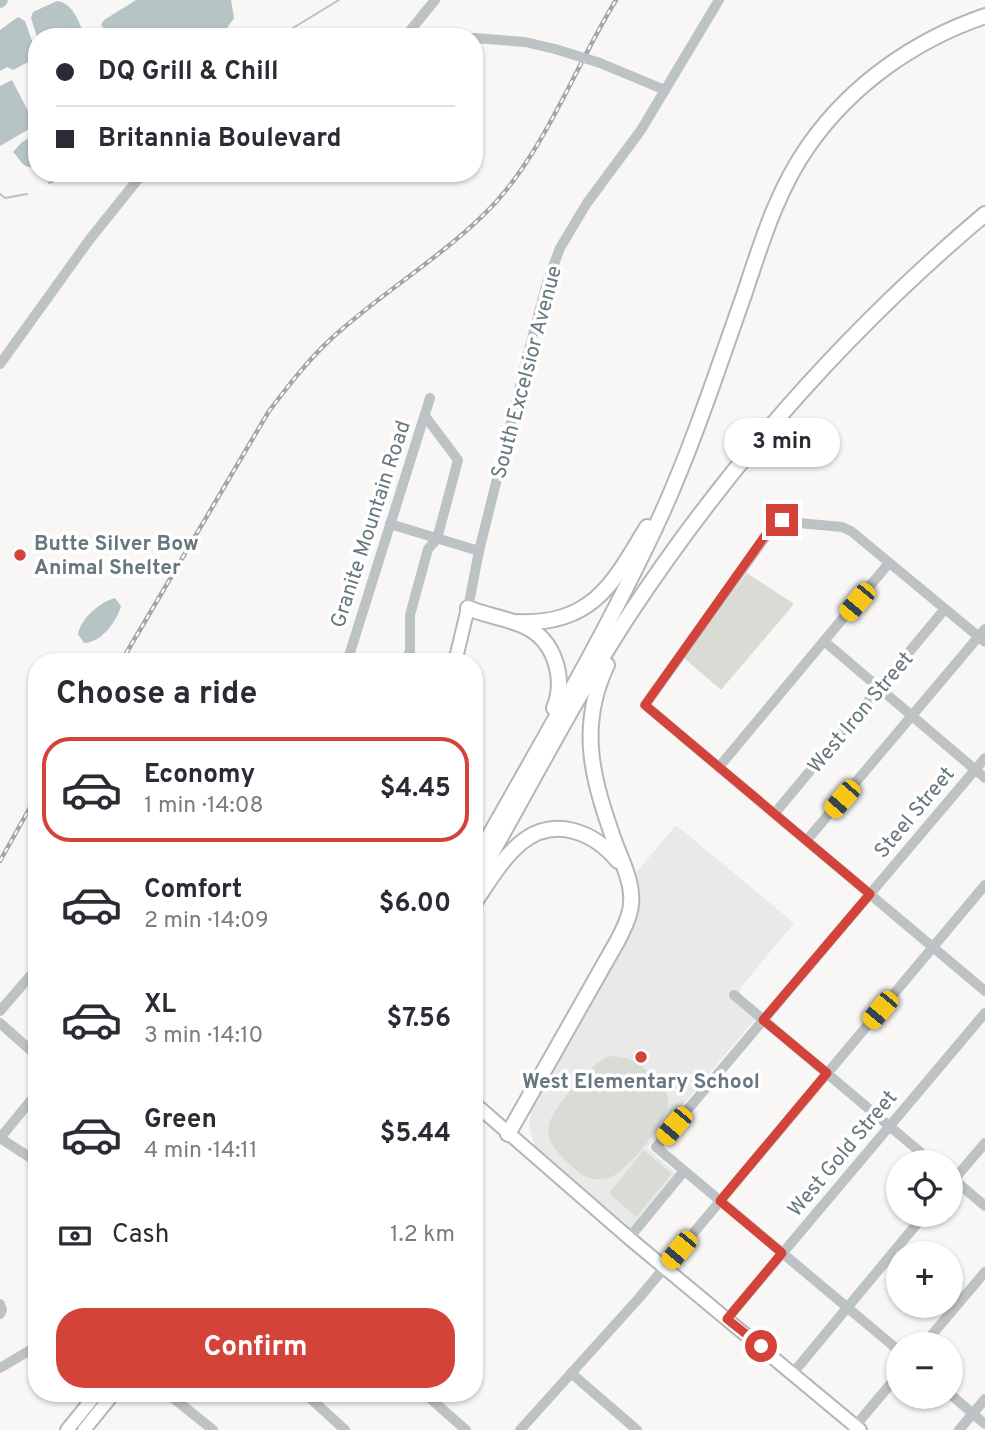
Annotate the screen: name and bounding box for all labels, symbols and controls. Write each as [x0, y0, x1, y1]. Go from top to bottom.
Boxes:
text: DQ Grill & Chill [98, 56, 279, 89]
text: Britannia Boulevard [98, 123, 341, 156]
street label: South Excelsior Avenue [486, 263, 569, 482]
street label: Granite Mountain Road [325, 417, 418, 631]
callout: 3 min [724, 419, 840, 468]
text: 3 min [752, 428, 812, 457]
route end [766, 504, 798, 536]
place label: Butte Silver Bow Animal Shelter [34, 531, 199, 582]
marker: Butte Silver Bow Animal Shelter [12, 547, 28, 563]
car [836, 579, 879, 625]
street label: West Iron Street [802, 647, 920, 779]
text: Choose a ride [56, 675, 257, 715]
icon: car [60, 758, 123, 821]
text: Economy [144, 759, 255, 792]
street label: Steel Street [869, 762, 961, 864]
text: $4.45 [380, 773, 451, 806]
car [821, 776, 864, 822]
text: 1 min · 14:08 [144, 792, 263, 821]
icon: car [60, 873, 123, 936]
text: Comfort [144, 874, 242, 907]
text: $6.00 [379, 888, 451, 921]
text: 2 min · 14:09 [144, 907, 269, 936]
car [859, 987, 902, 1033]
icon: car [60, 988, 123, 1051]
text: XL [144, 989, 176, 1022]
text: $7.56 [386, 1003, 451, 1036]
text: 3 min · 14:10 [144, 1022, 263, 1051]
marker: West Elementary School [633, 1049, 649, 1065]
place label: West Elementary School [522, 1069, 760, 1096]
street label: West Gold Street [782, 1085, 904, 1223]
icon: car [60, 1103, 123, 1166]
car [653, 1103, 696, 1149]
text: Green [144, 1104, 217, 1137]
text: $5.44 [380, 1118, 451, 1151]
text: 4 min · 14:11 [144, 1137, 258, 1166]
map controls [886, 1150, 963, 1409]
button: locate [886, 1150, 963, 1227]
icon: cash [56, 1217, 94, 1255]
text: Cash [112, 1219, 169, 1252]
text: 1.2 km [390, 1221, 455, 1250]
car [658, 1227, 701, 1273]
button: + [886, 1241, 963, 1318]
button: Confirm [56, 1308, 455, 1388]
route start [745, 1330, 777, 1362]
button: − [886, 1332, 963, 1409]

